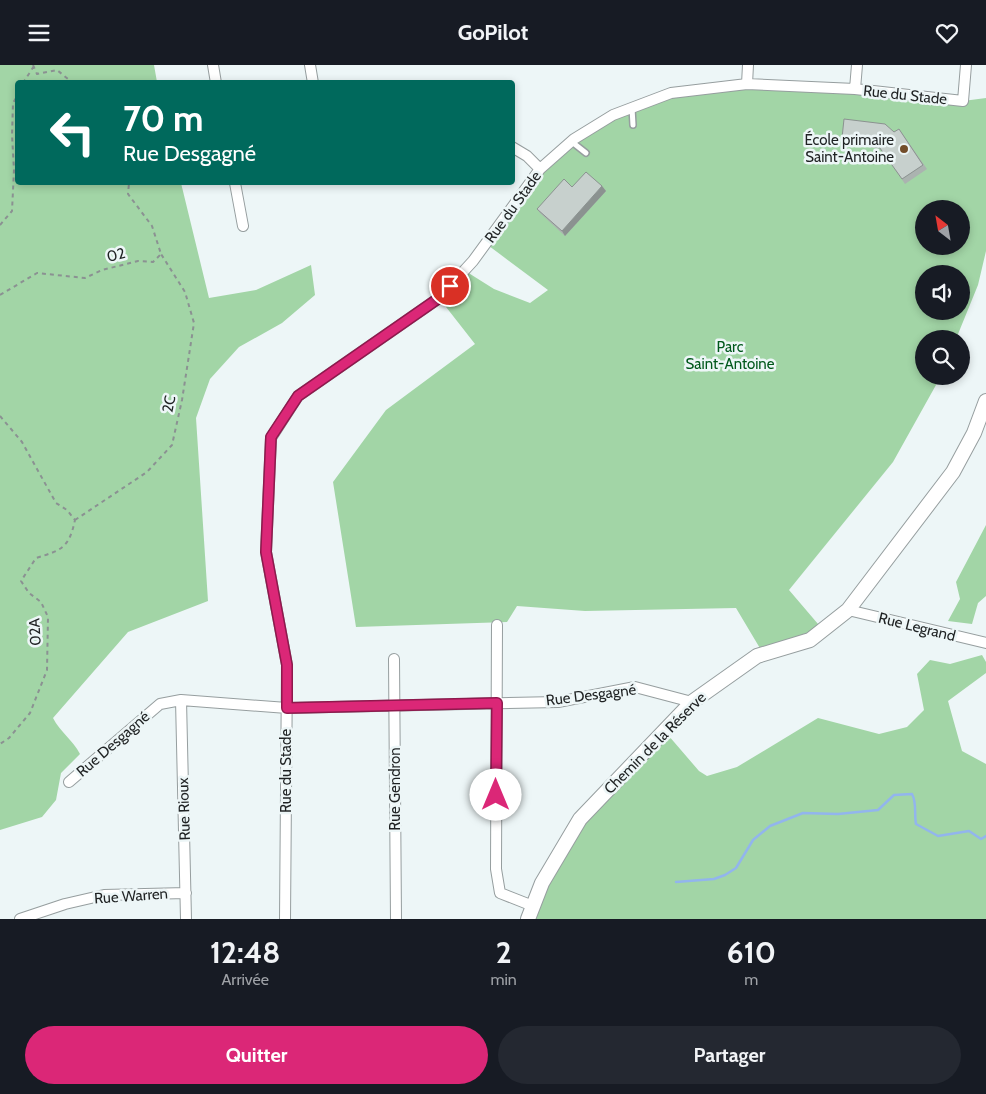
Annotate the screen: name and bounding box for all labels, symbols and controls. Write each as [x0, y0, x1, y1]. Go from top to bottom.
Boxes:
icon: menu [25, 19, 53, 47]
text: GoPilot [458, 19, 528, 46]
icon: heart [933, 19, 961, 47]
street label: Rue du Stade [862, 82, 948, 108]
text: 70 m [123, 97, 204, 140]
icon: left [40, 100, 105, 165]
place label: École primaire Saint-Antoine [804, 130, 894, 166]
text: Rue Desgagné [123, 140, 256, 167]
marker: École primaire Saint-Antoine [898, 143, 910, 155]
street label: Rue du Stade [481, 167, 545, 246]
north arrow [915, 200, 970, 255]
map controls [915, 200, 970, 385]
street label: 02 [105, 244, 127, 266]
pin [429, 265, 471, 307]
button: sound [915, 265, 970, 320]
icon: arrive [436, 272, 464, 300]
button: search [915, 330, 970, 385]
park label: Parc Saint-Antoine [686, 338, 775, 373]
street label: 2C [159, 394, 179, 414]
street label: Rue Legrand [877, 609, 957, 645]
street label: 02A [25, 617, 45, 646]
street label: Rue Desgagné [545, 681, 637, 709]
street label: Chemin de la Réserve [600, 688, 710, 798]
street label: Rue Desgagné [73, 707, 153, 781]
street label: Rue du Stade [277, 729, 295, 813]
street label: Rue Gendron [386, 747, 404, 831]
position arrow [469, 768, 521, 820]
street label: Rue Rioux [174, 777, 194, 841]
street label: Rue Warren [94, 884, 168, 908]
text: 12:48 [210, 934, 280, 971]
text: 2 [496, 934, 512, 971]
text: 610 [727, 934, 776, 971]
text: Arrivée [221, 970, 269, 989]
text: min [490, 970, 517, 989]
text: m [744, 970, 758, 989]
button: Quitter [25, 1026, 488, 1084]
button: Partager [498, 1026, 961, 1084]

